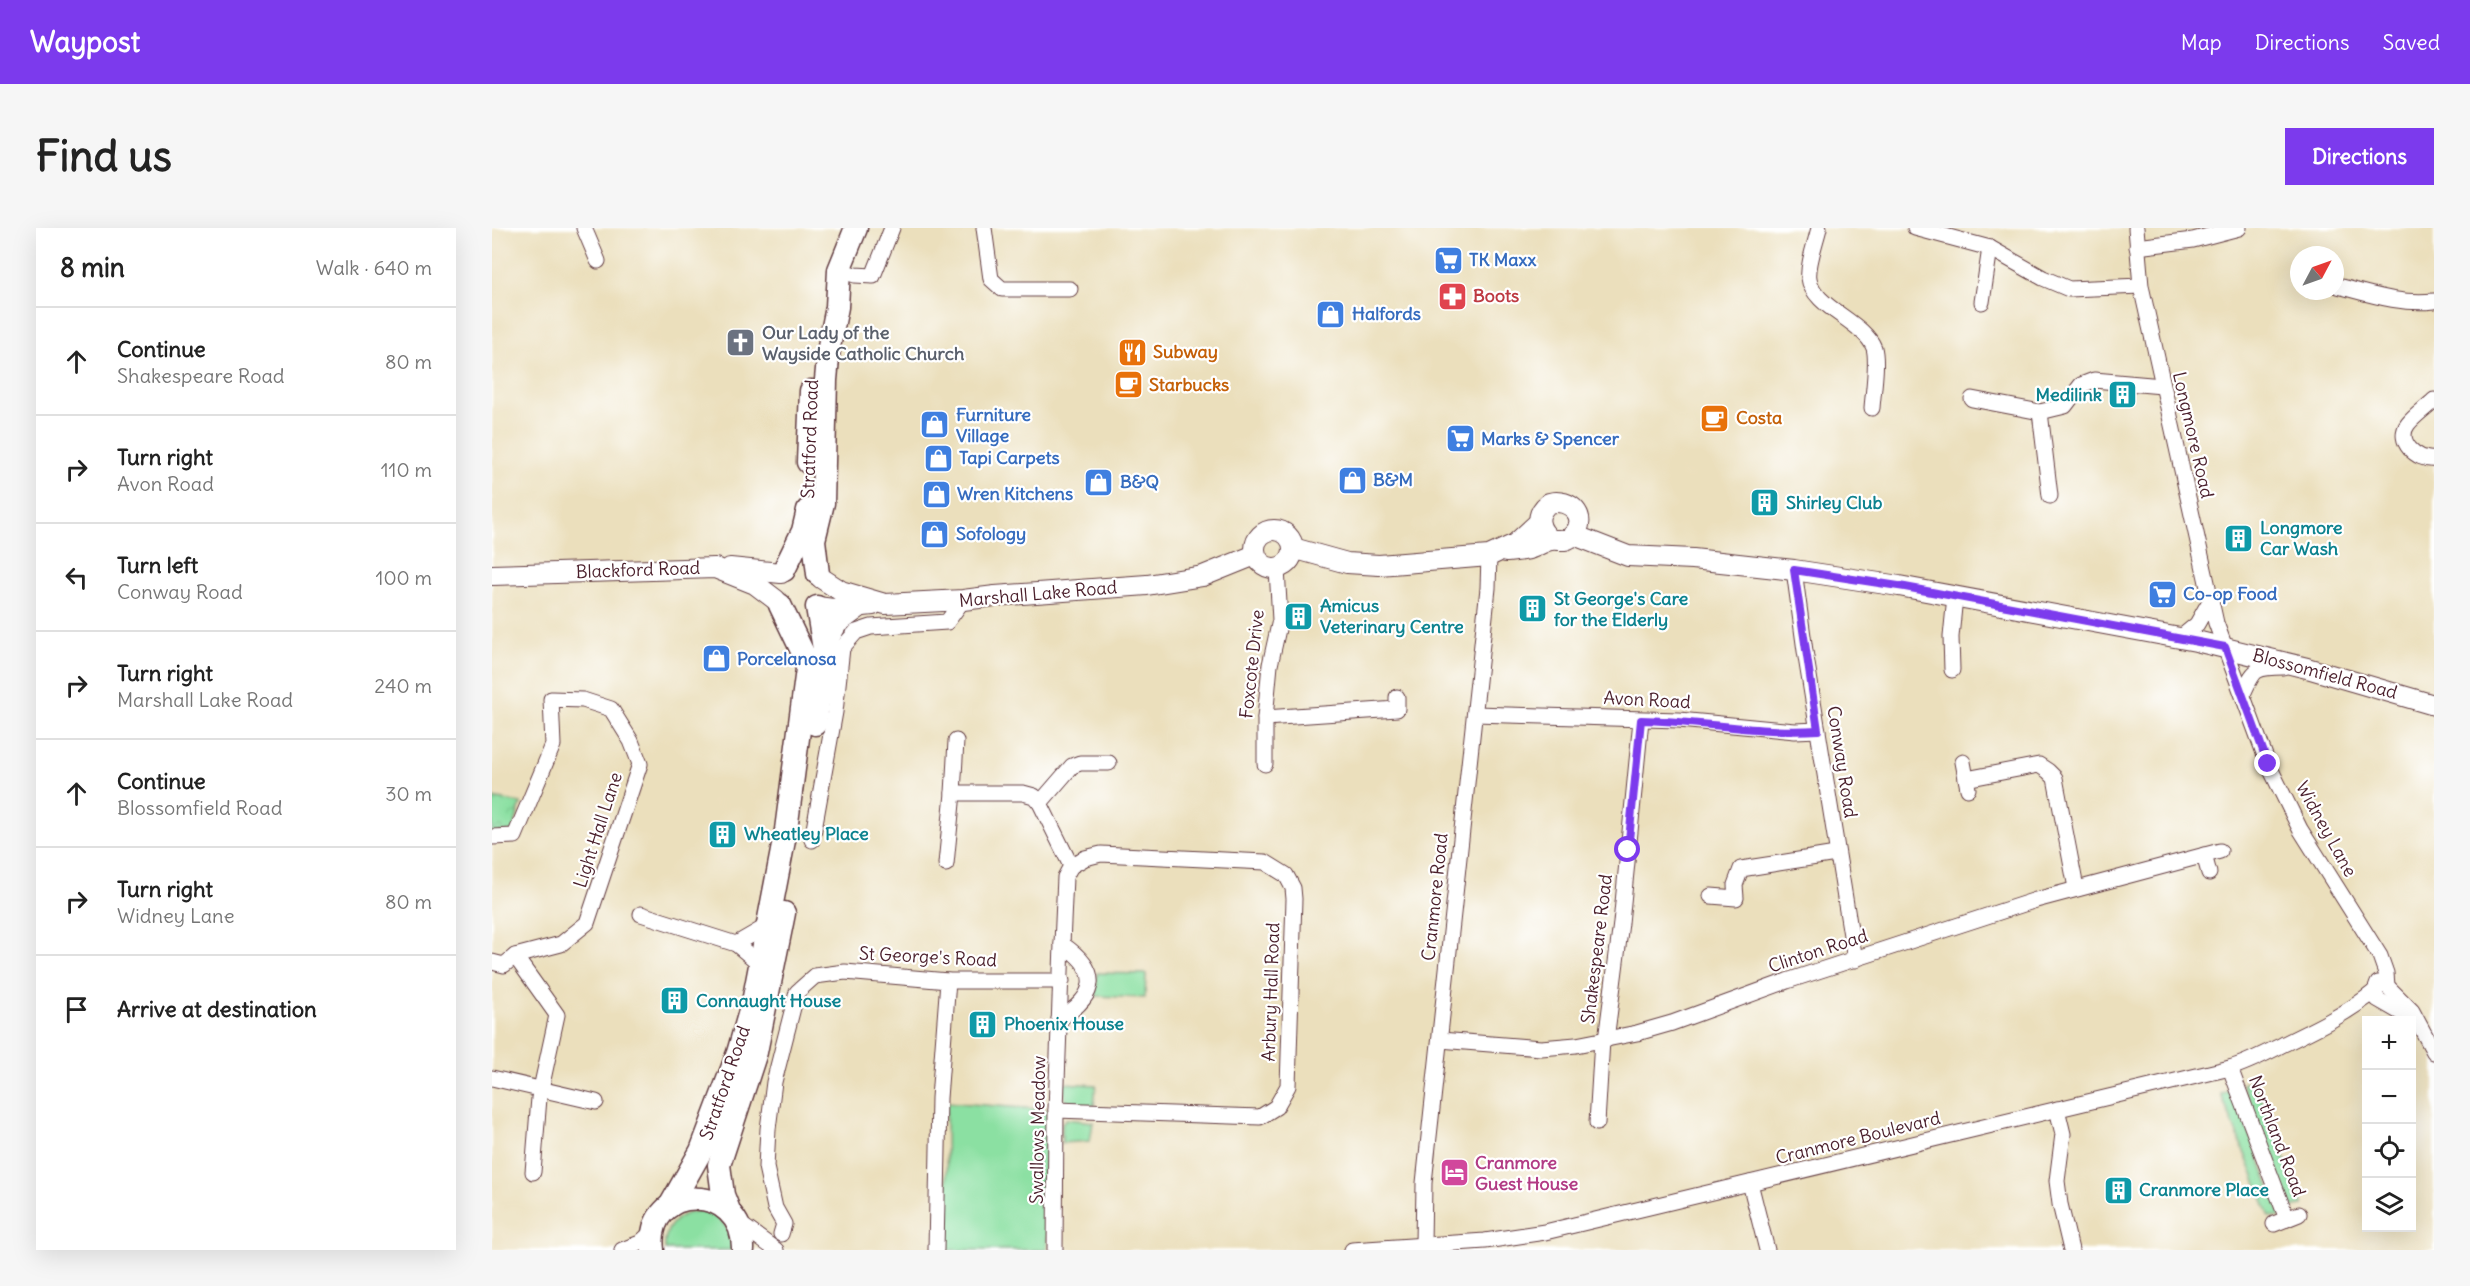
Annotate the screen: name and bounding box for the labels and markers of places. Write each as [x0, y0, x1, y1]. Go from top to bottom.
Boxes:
supermarket icon: TK Maxx [1432, 244, 1464, 276]
place label: TK Maxx [1469, 248, 1536, 271]
pharmacy icon: Boots [1436, 280, 1468, 312]
place label: Boots [1473, 284, 1519, 307]
shop icon: Halfords [1315, 298, 1347, 330]
place label: Halfords [1352, 302, 1421, 325]
place label: Our Lady of the Wayside Catholic Church [762, 321, 965, 365]
church icon: Our Lady of the Wayside Catholic Church [725, 327, 757, 359]
restaurant icon: Subway [1116, 336, 1148, 368]
place label: Subway [1153, 340, 1218, 363]
cafe icon: Starbucks [1112, 369, 1144, 401]
place label: Starbucks [1149, 373, 1229, 396]
building icon: Medilink [2107, 379, 2139, 411]
place label: Medilink [2036, 383, 2102, 406]
cafe icon: Costa [1699, 402, 1731, 434]
place label: Furniture Village [956, 403, 1031, 447]
place label: Costa [1736, 406, 1782, 429]
shop icon: Furniture Village [919, 409, 951, 441]
supermarket icon: Marks & Spencer [1444, 423, 1476, 455]
place label: Marks & Spencer [1481, 427, 1620, 450]
shop icon: Tapi Carpets [922, 442, 954, 474]
place label: Tapi Carpets [959, 446, 1060, 469]
shop icon: B&M [1336, 464, 1368, 496]
shop icon: B&Q [1083, 466, 1115, 498]
place label: B&M [1373, 468, 1413, 491]
place label: B&Q [1120, 470, 1159, 493]
shop icon: Wren Kitchens [920, 478, 952, 510]
place label: Wren Kitchens [957, 482, 1073, 505]
building icon: Shirley Club [1749, 487, 1781, 519]
place label: Shirley Club [1786, 491, 1882, 514]
place label: Longmore Car Wash [2260, 516, 2343, 560]
shop icon: Sofology [919, 518, 951, 550]
place label: Sofology [956, 522, 1026, 545]
building icon: Longmore Car Wash [2223, 522, 2255, 554]
supermarket icon: Co-op Food [2146, 578, 2178, 610]
place label: Co-op Food [2183, 582, 2278, 605]
place label: St George's Care for the Elderly [1554, 587, 1688, 631]
building icon: St George's Care for the Elderly [1517, 593, 1549, 625]
place label: Amicus Veterinary Centre [1320, 594, 1464, 638]
building icon: Amicus Veterinary Centre [1283, 600, 1315, 632]
shop icon: Porcelanosa [700, 643, 732, 675]
place label: Porcelanosa [737, 647, 837, 670]
building icon: Wheatley Place [707, 818, 739, 850]
place label: Wheatley Place [744, 822, 869, 845]
building icon: Connaught House [659, 985, 691, 1017]
place label: Connaught House [696, 989, 842, 1012]
building icon: Phoenix House [967, 1008, 999, 1040]
place label: Phoenix House [1004, 1012, 1124, 1035]
place label: Cranmore Guest House [1475, 1151, 1578, 1195]
hotel icon: Cranmore Guest House [1438, 1157, 1470, 1189]
building icon: Cranmore Place [2102, 1174, 2134, 1206]
place label: Cranmore Place [2139, 1178, 2269, 1201]

